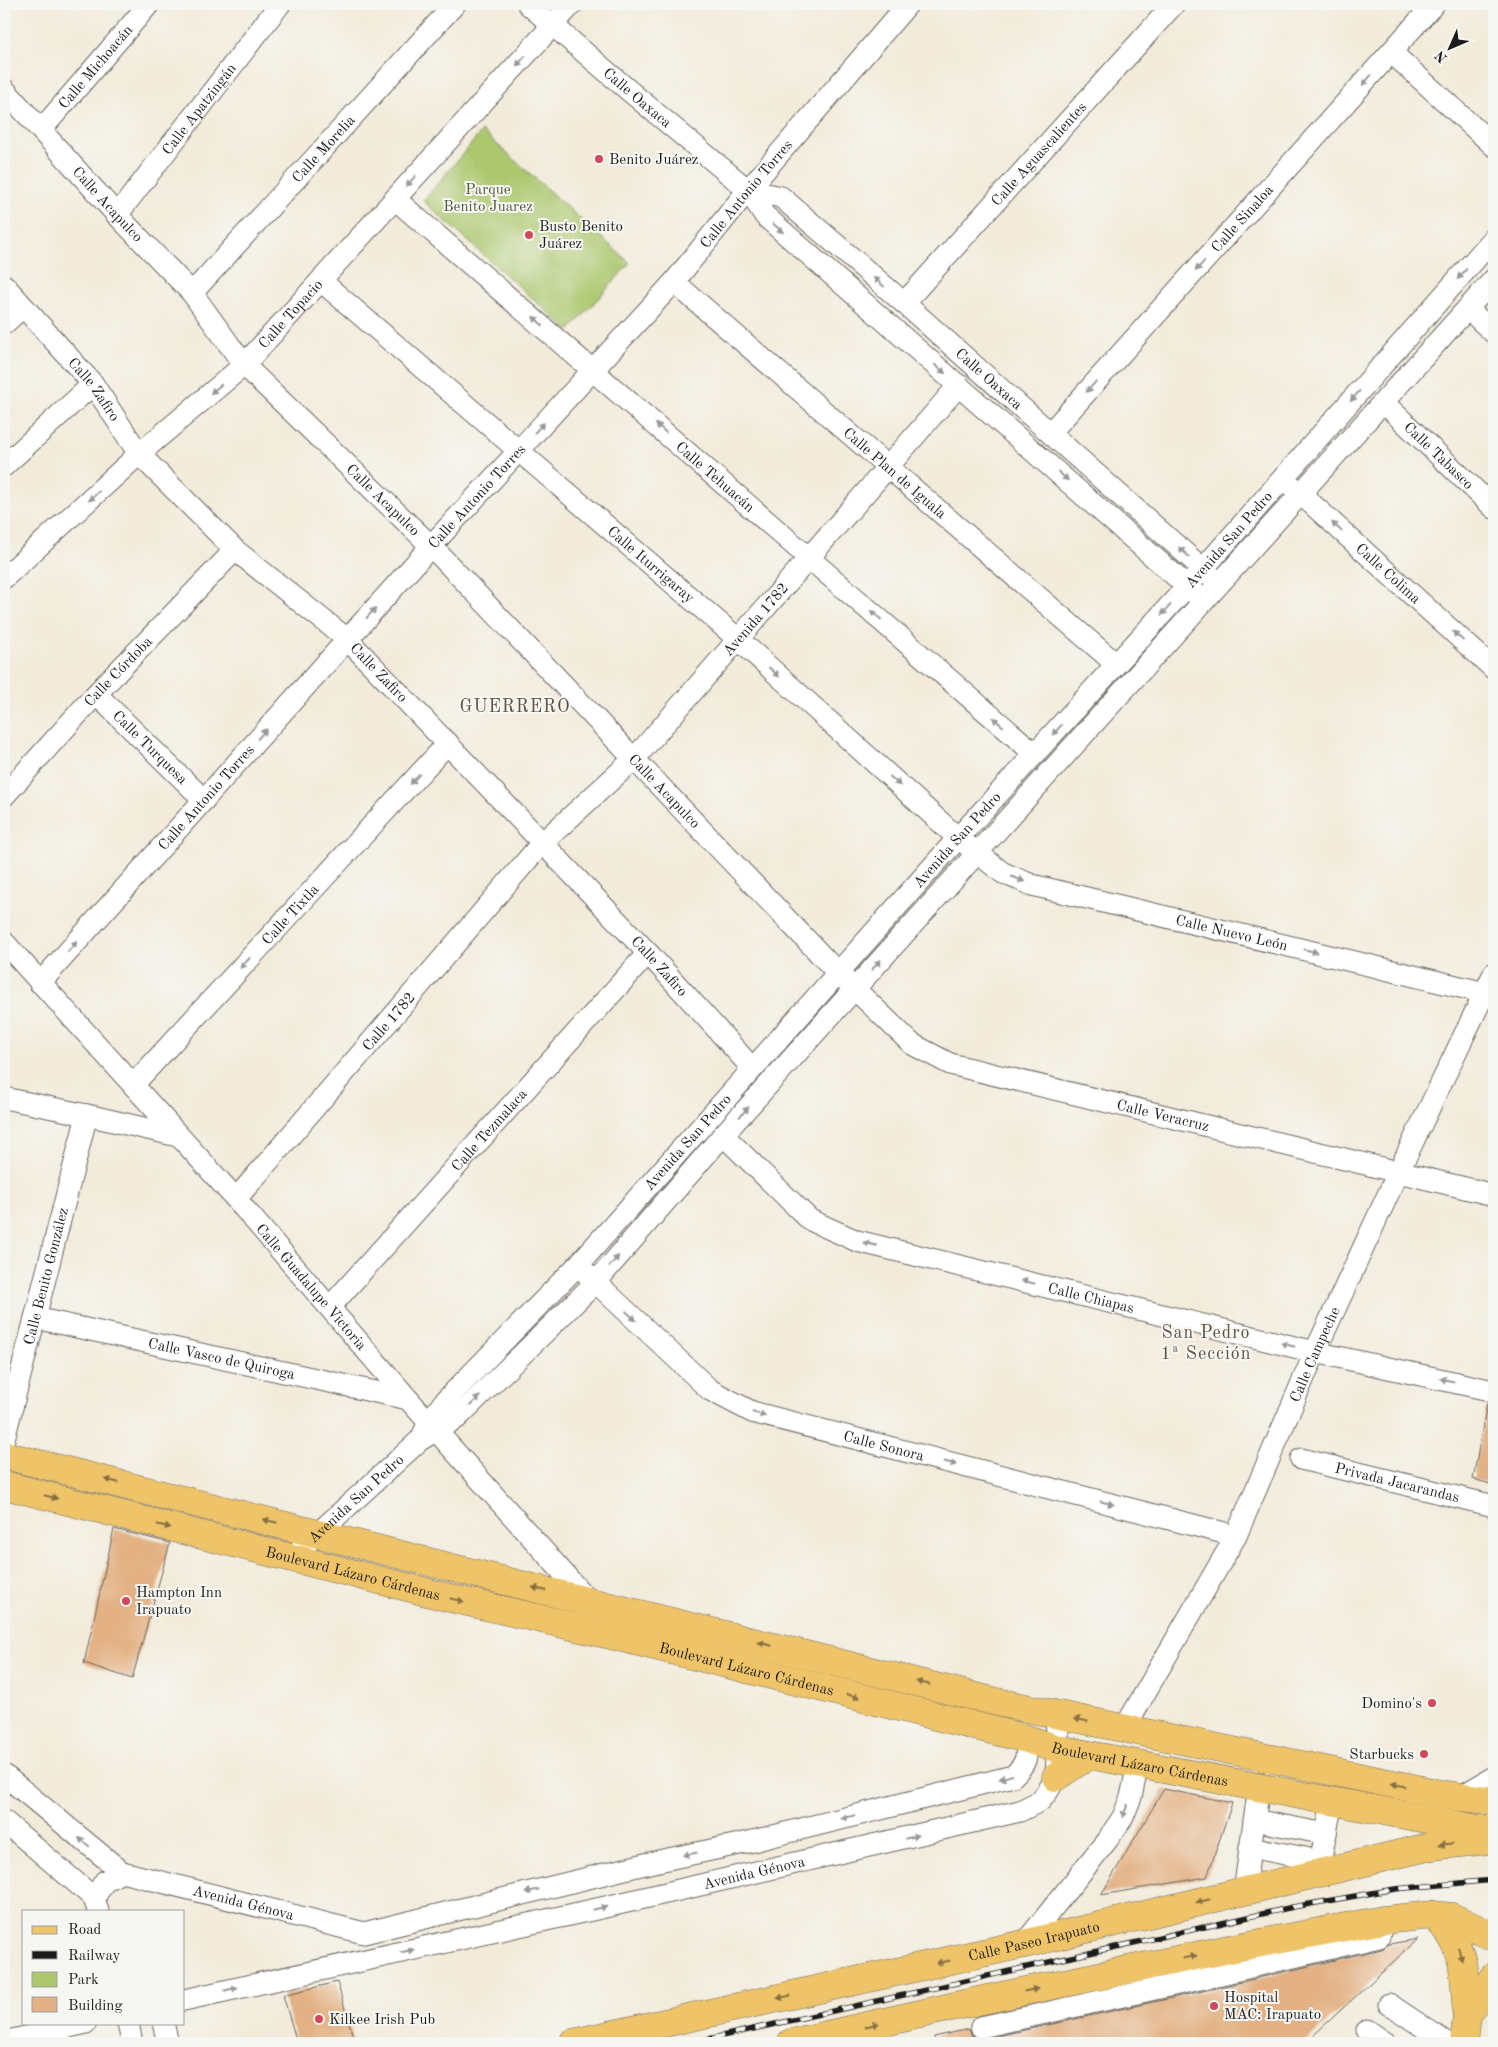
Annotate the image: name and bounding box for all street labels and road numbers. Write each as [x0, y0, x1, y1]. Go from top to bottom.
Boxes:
street label: Calle Michoacán [57, 23, 136, 112]
street label: Calle Apatzingán [160, 61, 240, 158]
street label: Calle Oaxaca [600, 66, 674, 132]
street label: Calle Aguascalientes [989, 100, 1090, 210]
street label: Calle Morelia [290, 113, 359, 186]
street label: Calle Antonio Torres [698, 138, 796, 252]
street label: Calle Acapulco [69, 165, 145, 246]
street label: Calle Sinaloa [1209, 182, 1277, 256]
street label: Calle Topacio [257, 278, 326, 352]
street label: Calle Oaxaca [952, 346, 1025, 414]
street label: Calle Zafiro [64, 356, 121, 425]
street label: Calle Tabasco [1400, 420, 1476, 493]
street label: Calle Plan de Iguala [840, 426, 949, 523]
street label: Calle Tehuacán [672, 440, 757, 516]
street label: Calle Antonio Torres [426, 442, 529, 552]
street label: Calle Acapulco [342, 462, 422, 540]
street label: Avenida San Pedro [1183, 489, 1276, 592]
street label: Calle Iturrigaray [604, 524, 696, 607]
street label: Calle Colima [1352, 541, 1423, 608]
street label: Avenida 1782 [721, 581, 792, 660]
street label: Calle Córdoba [82, 634, 156, 710]
street label: Calle Zafiro [346, 641, 409, 706]
street label: Calle Turquesa [109, 709, 190, 788]
street label: Calle Antonio Torres [156, 743, 258, 854]
street label: Calle Acapulco [625, 752, 702, 832]
street label: Avenida San Pedro [911, 790, 1005, 891]
street label: Calle Tixtla [260, 882, 323, 948]
street label: Calle Nuevo León [1174, 913, 1289, 955]
street label: Calle Zafiro [627, 934, 689, 1000]
street label: Calle 1782 [361, 990, 419, 1055]
street label: Calle Tezmalaca [450, 1087, 531, 1175]
street label: Avenida San Pedro [642, 1092, 735, 1194]
street label: Calle Veracruz [1115, 1098, 1210, 1135]
street label: Calle Benito González [22, 1206, 72, 1347]
street label: Calle Guadalupe Victoria [252, 1222, 369, 1354]
street label: Calle Chiapas [1046, 1282, 1135, 1317]
street label: Calle Campeche [1288, 1305, 1344, 1405]
street label: Calle Vasco de Quiroga [146, 1337, 297, 1383]
street label: Calle Sonora [842, 1430, 926, 1465]
street label: Avenida San Pedro [306, 1453, 407, 1547]
street label: Privada Jacarandas [1333, 1461, 1461, 1506]
street label: Boulevard Lázaro Cárdenas [264, 1546, 442, 1604]
street label: Boulevard Lázaro Cárdenas [657, 1641, 835, 1699]
street label: Boulevard Lázaro Cárdenas [1049, 1741, 1229, 1790]
street label: Avenida Génova [702, 1855, 807, 1893]
street label: Avenida Génova [191, 1884, 296, 1924]
street label: Calle Paseo Irapuato [967, 1920, 1101, 1965]

